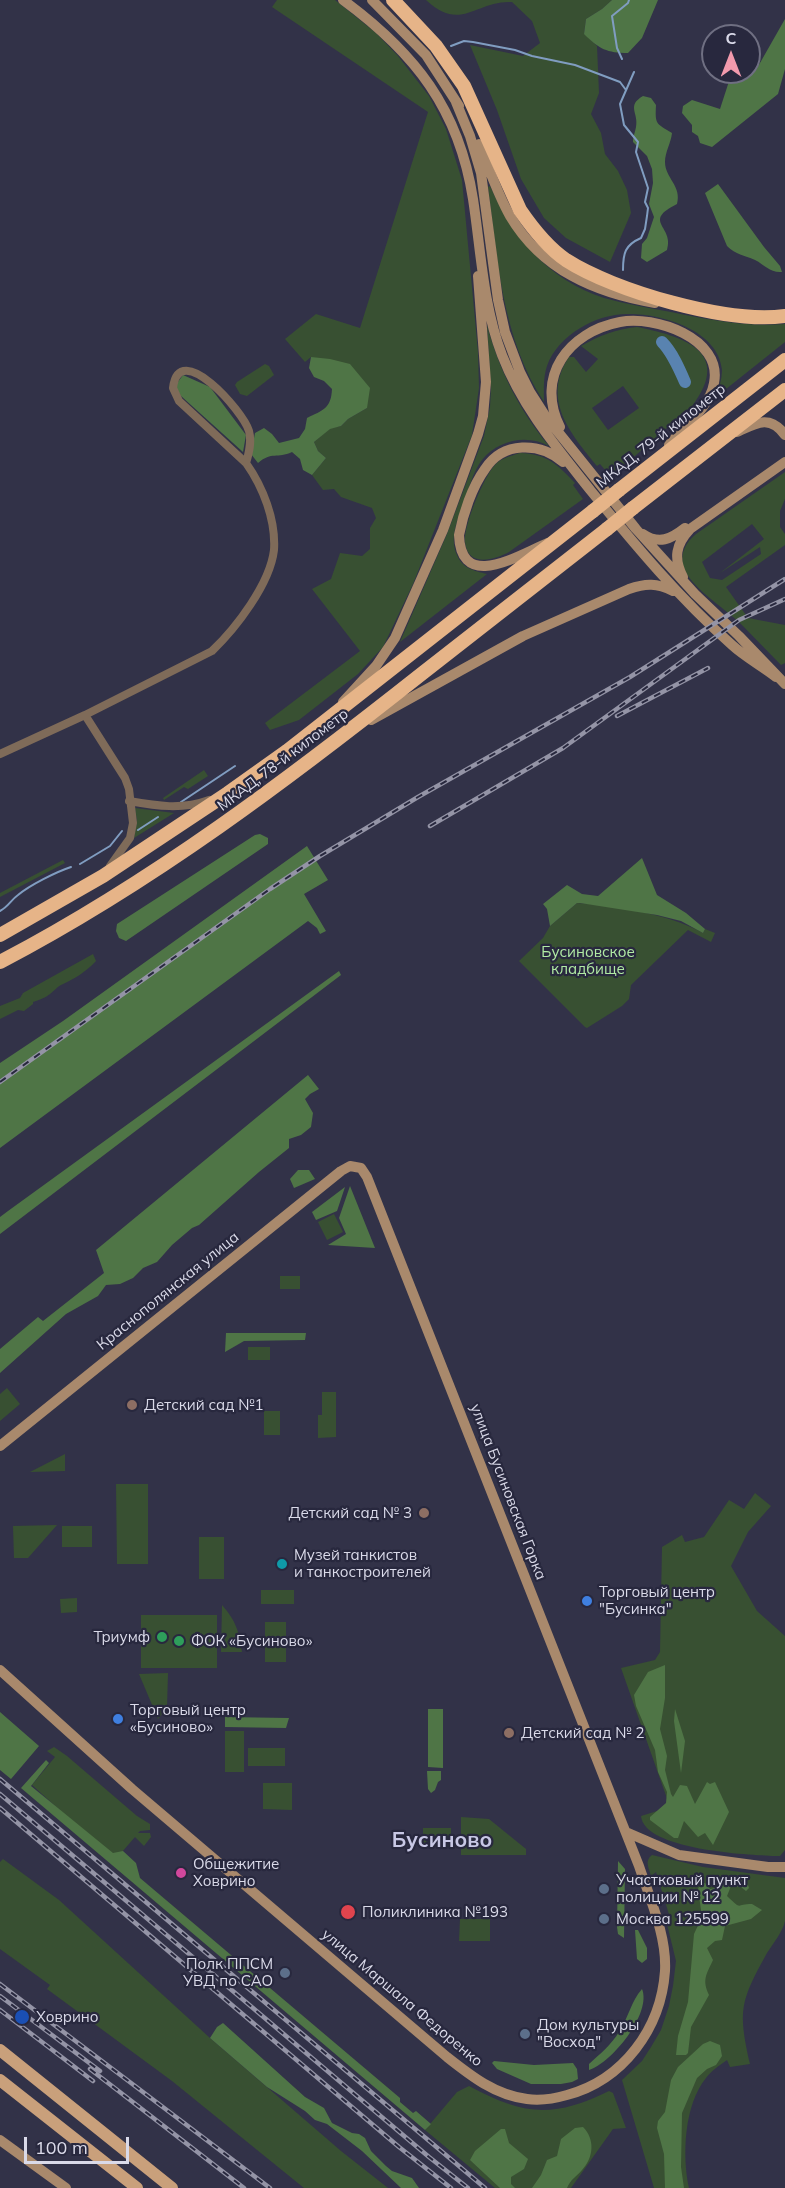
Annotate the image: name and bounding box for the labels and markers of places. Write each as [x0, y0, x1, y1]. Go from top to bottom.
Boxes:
place label: Детский сад №1 [144, 1396, 264, 1414]
marker: Детский сад №1 [125, 1398, 139, 1412]
place label: Детский сад № 3 [288, 1504, 412, 1522]
marker: Детский сад № 3 [417, 1506, 431, 1520]
place label: Музей танкистов и танкостроителей [294, 1546, 431, 1581]
marker: Музей танкистов и танкостроителей [275, 1557, 289, 1571]
place label: Торговый центр "Бусинка" [599, 1583, 715, 1618]
marker: Торговый центр "Бусинка" [580, 1594, 594, 1608]
place label: Триумф [94, 1628, 150, 1646]
marker: Триумф [155, 1630, 169, 1644]
place label: ФОК «Бусиново» [191, 1632, 312, 1650]
marker: ФОК «Бусиново» [172, 1634, 186, 1648]
place label: Торговый центр «Бусиново» [130, 1701, 246, 1736]
marker: Торговый центр «Бусиново» [111, 1712, 125, 1726]
place label: Детский сад № 2 [521, 1724, 645, 1742]
marker: Детский сад № 2 [502, 1726, 516, 1740]
place label: Общежитие Ховрино [193, 1855, 279, 1890]
marker: Общежитие Ховрино [174, 1866, 188, 1880]
place label: Участковый пункт полиции № 12 [616, 1871, 748, 1906]
marker: Участковый пункт полиции № 12 [597, 1882, 611, 1896]
marker: Поликлиника №193 [339, 1903, 357, 1921]
place label: Поликлиника №193 [362, 1903, 508, 1921]
place label: Москва 125599 [616, 1910, 729, 1928]
marker: Москва 125599 [597, 1912, 611, 1926]
place label: Полк ППСМ УВД по САО [183, 1955, 273, 1990]
marker: Полк ППСМ УВД по САО [278, 1966, 292, 1980]
marker: Ховрино [13, 2008, 31, 2026]
place label: Ховрино [36, 2008, 99, 2026]
place label: Дом культуры "Восход" [537, 2016, 639, 2051]
marker: Дом культуры "Восход" [518, 2027, 532, 2041]

